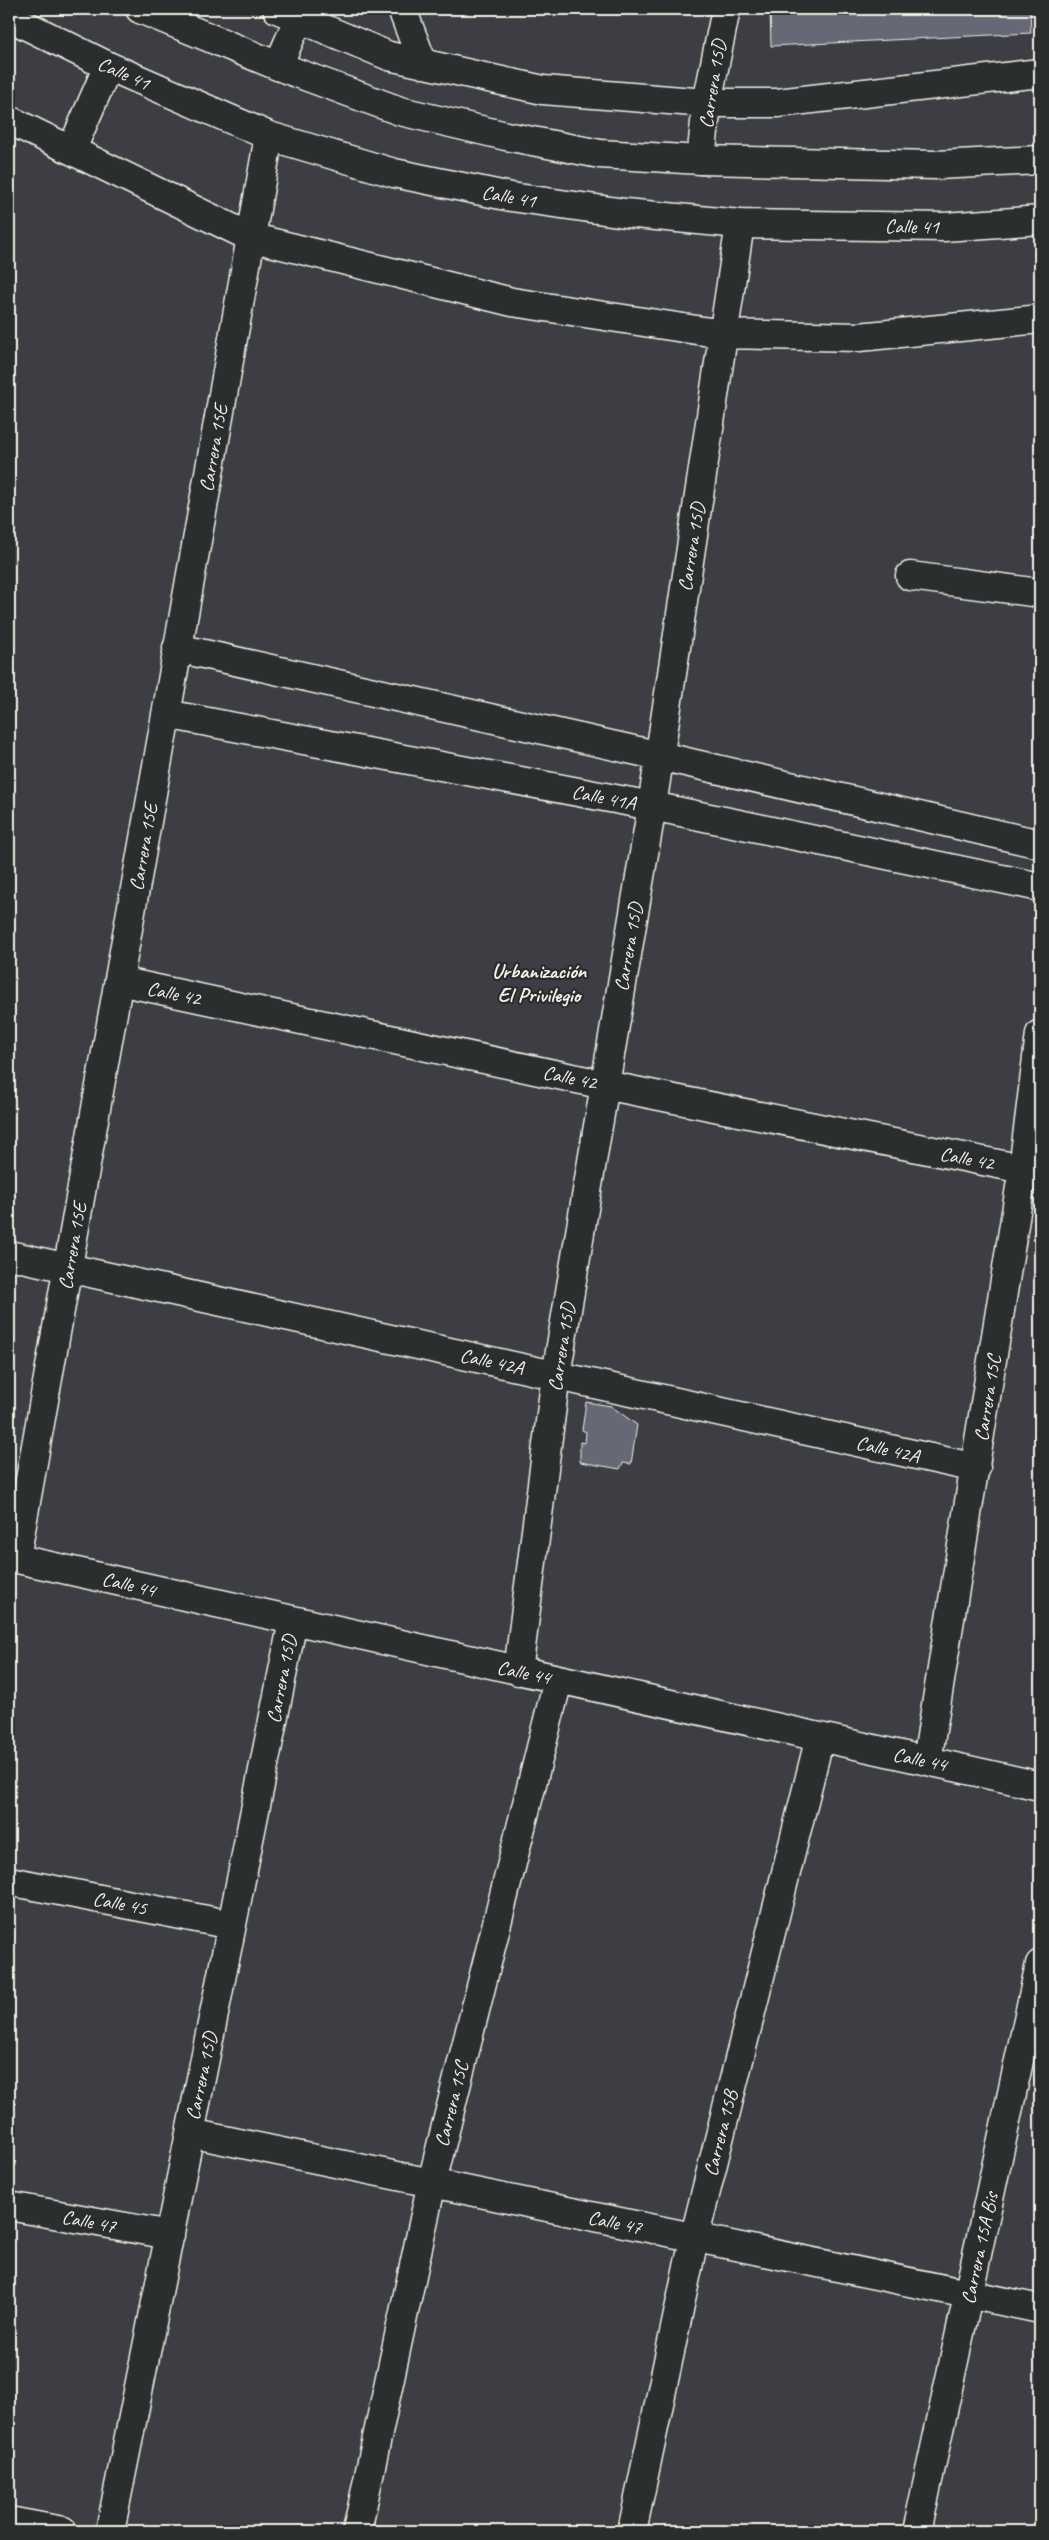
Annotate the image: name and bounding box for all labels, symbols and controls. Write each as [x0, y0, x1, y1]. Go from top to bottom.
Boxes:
street label: Carrera 15D [693, 37, 732, 130]
street label: Calle 41 [94, 51, 155, 96]
street label: Calle 41 [480, 179, 539, 214]
street label: Calle 41 [885, 214, 940, 239]
street label: Carrera 15E [194, 400, 234, 494]
street label: Carrera 15D [672, 500, 711, 593]
street label: Calle 41A [570, 779, 639, 816]
street label: Carrera 15E [124, 799, 164, 893]
street label: Carrera 15D [608, 900, 649, 993]
district label: Urbanización El Privilegio [492, 958, 588, 1008]
street label: Calle 42 [145, 976, 205, 1012]
street label: Calle 42 [541, 1060, 601, 1096]
street label: Calle 42 [938, 1141, 998, 1176]
street label: Carrera 15E [53, 1198, 93, 1292]
street label: Carrera 15D [542, 1300, 581, 1393]
street label: Calle 42A [458, 1343, 527, 1381]
street label: Carrera 15C [968, 1351, 1007, 1443]
street label: Calle 42A [854, 1430, 923, 1469]
street label: Calle 44 [100, 1566, 160, 1603]
street label: Carrera 15D [261, 1632, 303, 1725]
street label: Calle 44 [495, 1655, 555, 1691]
street label: Calle 44 [891, 1742, 951, 1778]
street label: Calle 45 [91, 1886, 150, 1921]
street label: Carrera 15D [180, 2029, 223, 2122]
street label: Carrera 15C [429, 2057, 475, 2149]
street label: Carrera 15B [698, 2086, 744, 2179]
street label: Carrera 15A Bis [955, 2188, 1004, 2306]
street label: Calle 47 [60, 2204, 119, 2239]
street label: Calle 47 [586, 2205, 645, 2241]

